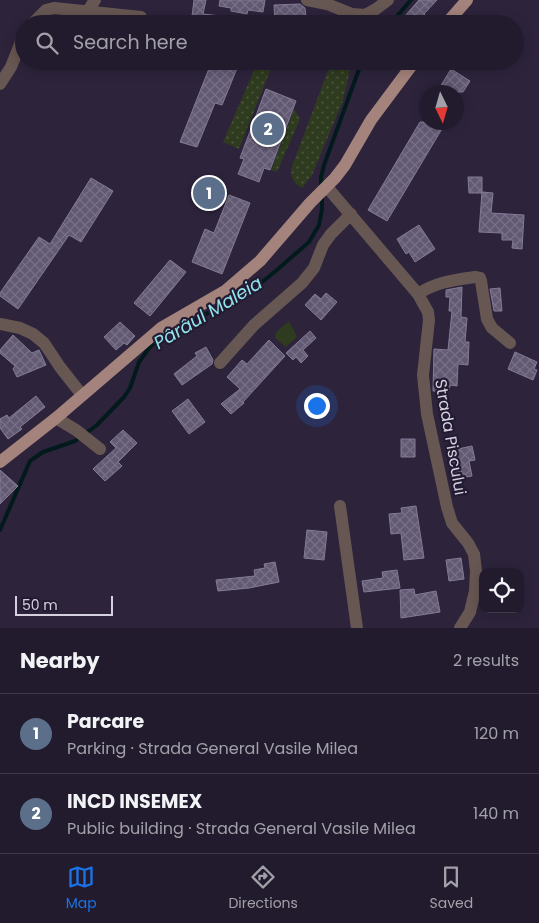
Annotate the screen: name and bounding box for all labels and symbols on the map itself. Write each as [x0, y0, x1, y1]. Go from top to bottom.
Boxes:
north arrow [419, 85, 464, 130]
pin: 2 [252, 110, 284, 148]
pin: 1 [193, 174, 225, 212]
water label: Pârâul Maleia [149, 270, 267, 355]
street label: Strada Piscului [429, 377, 472, 497]
your location [304, 393, 330, 419]
scale bar [15, 593, 112, 616]

